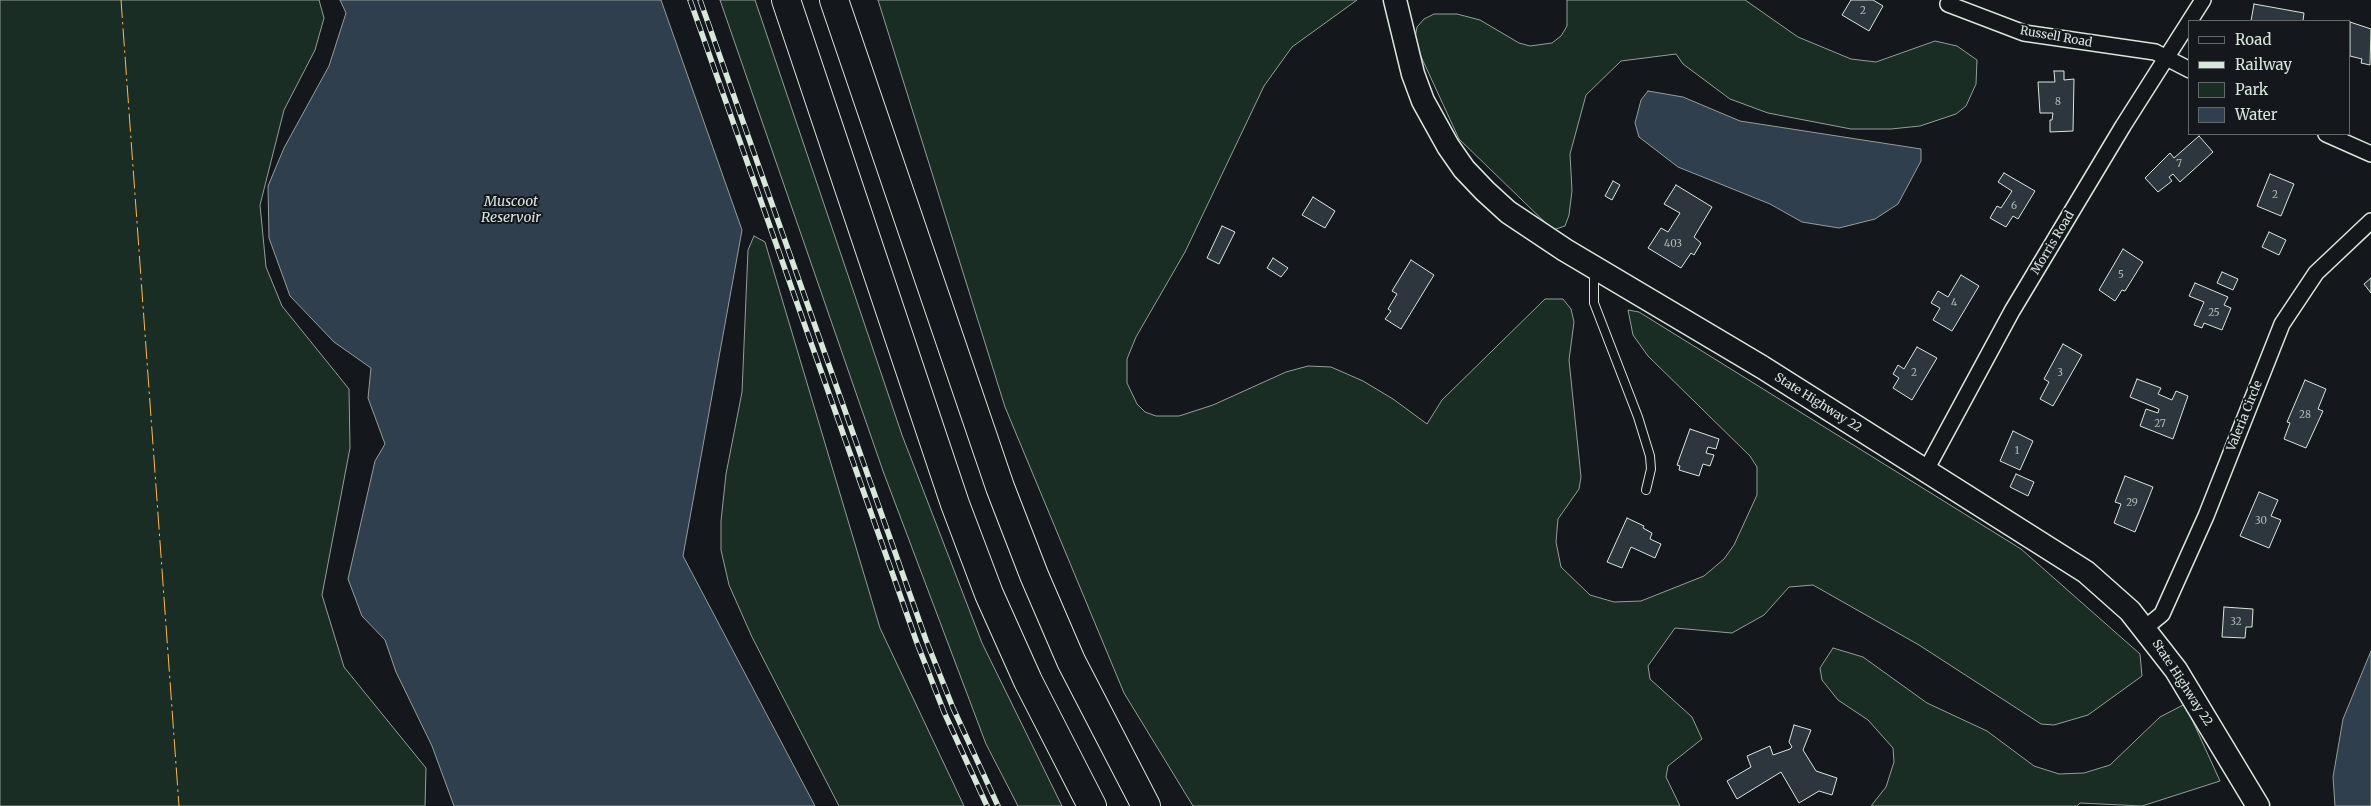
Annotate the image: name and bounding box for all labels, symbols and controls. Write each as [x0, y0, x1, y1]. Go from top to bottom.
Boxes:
house number: 2 [1860, 5, 1866, 17]
legend [2188, 20, 2351, 135]
street label: Russell Road [2019, 24, 2093, 50]
text: Road [2235, 30, 2271, 49]
text: Railway [2235, 55, 2292, 74]
text: Park [2235, 80, 2268, 99]
house number: 8 [2055, 96, 2061, 108]
text: Water [2235, 105, 2277, 124]
house number: 7 [2176, 158, 2182, 170]
house number: 2 [2272, 189, 2278, 201]
water label: Muscoot Reservoir [481, 194, 541, 226]
house number: 6 [2011, 200, 2017, 212]
street label: Morris Road [2028, 209, 2078, 277]
house number: 403 [1664, 238, 1682, 250]
house number: 5 [2118, 269, 2124, 281]
house number: 4 [1951, 297, 1957, 309]
house number: 25 [2208, 307, 2220, 319]
house number: 2 [1911, 367, 1917, 379]
house number: 3 [2057, 367, 2063, 379]
street label: State Highway 22 [1772, 370, 1864, 436]
street label: Valeria Circle [2224, 379, 2266, 453]
house number: 28 [2299, 409, 2311, 421]
house number: 27 [2154, 418, 2166, 430]
house number: 1 [2015, 445, 2019, 457]
house number: 29 [2126, 497, 2138, 509]
house number: 30 [2255, 515, 2267, 527]
house number: 32 [2230, 616, 2242, 628]
street label: State Highway 22 [2149, 637, 2215, 729]

